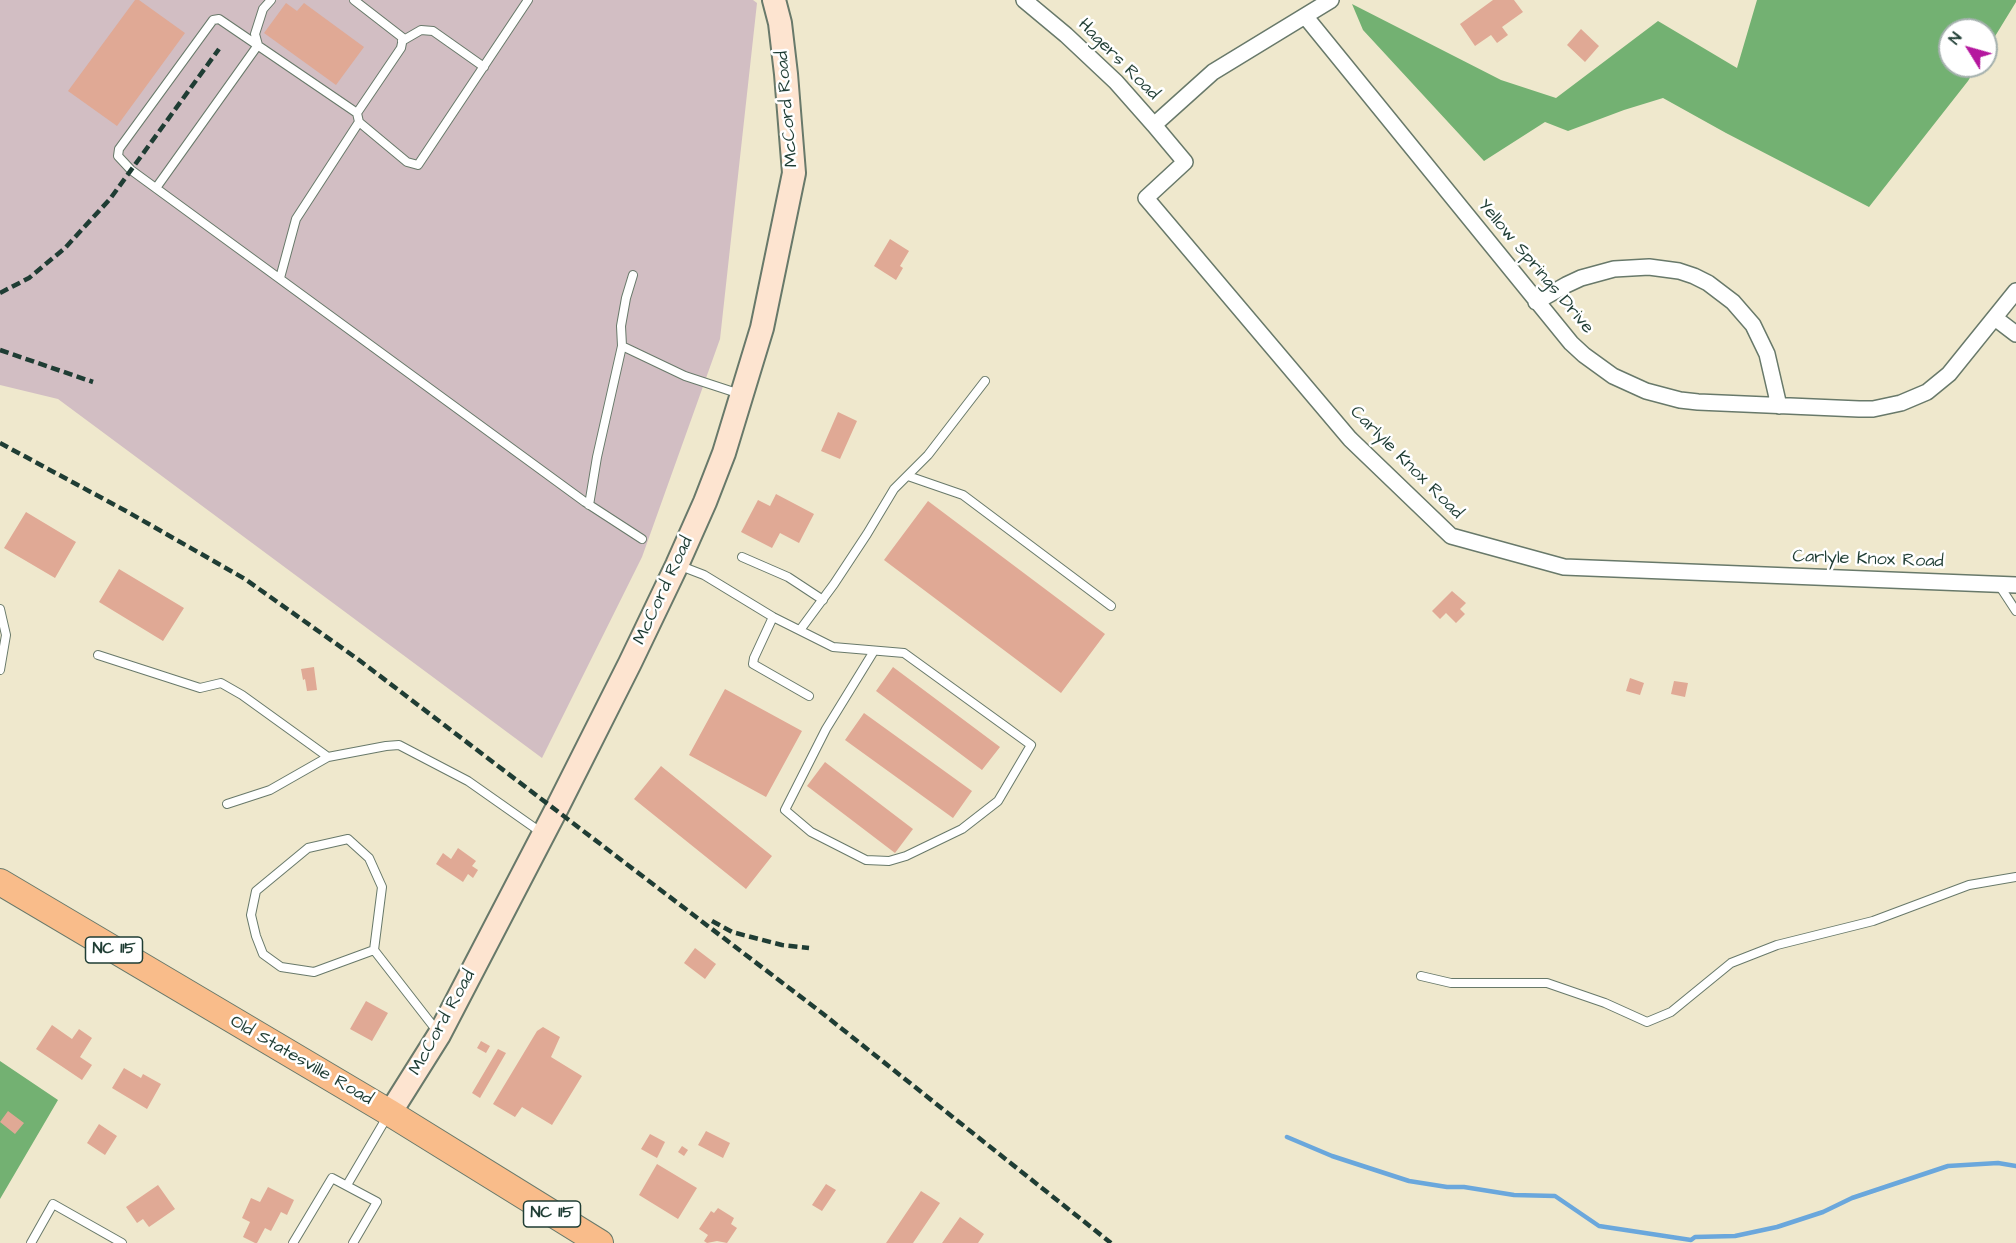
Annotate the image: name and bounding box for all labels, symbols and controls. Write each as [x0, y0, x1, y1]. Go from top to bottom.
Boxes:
street label: Hagers Road [1073, 15, 1163, 105]
north arrow [1938, 18, 1998, 78]
text: N [1943, 28, 1967, 49]
street label: McCord Road [772, 50, 804, 168]
street label: Yellow Springs Drive [1472, 195, 1598, 339]
street label: Carlyle Knox Road [1345, 402, 1467, 524]
street label: McCord Road [630, 533, 698, 649]
street label: Carlyle Knox Road [1792, 547, 1944, 573]
road number: NC 115 [86, 937, 142, 963]
street label: McCord Road [405, 967, 481, 1079]
street label: Old Statesville Road [226, 1011, 376, 1111]
road number: NC 115 [524, 1201, 580, 1227]

